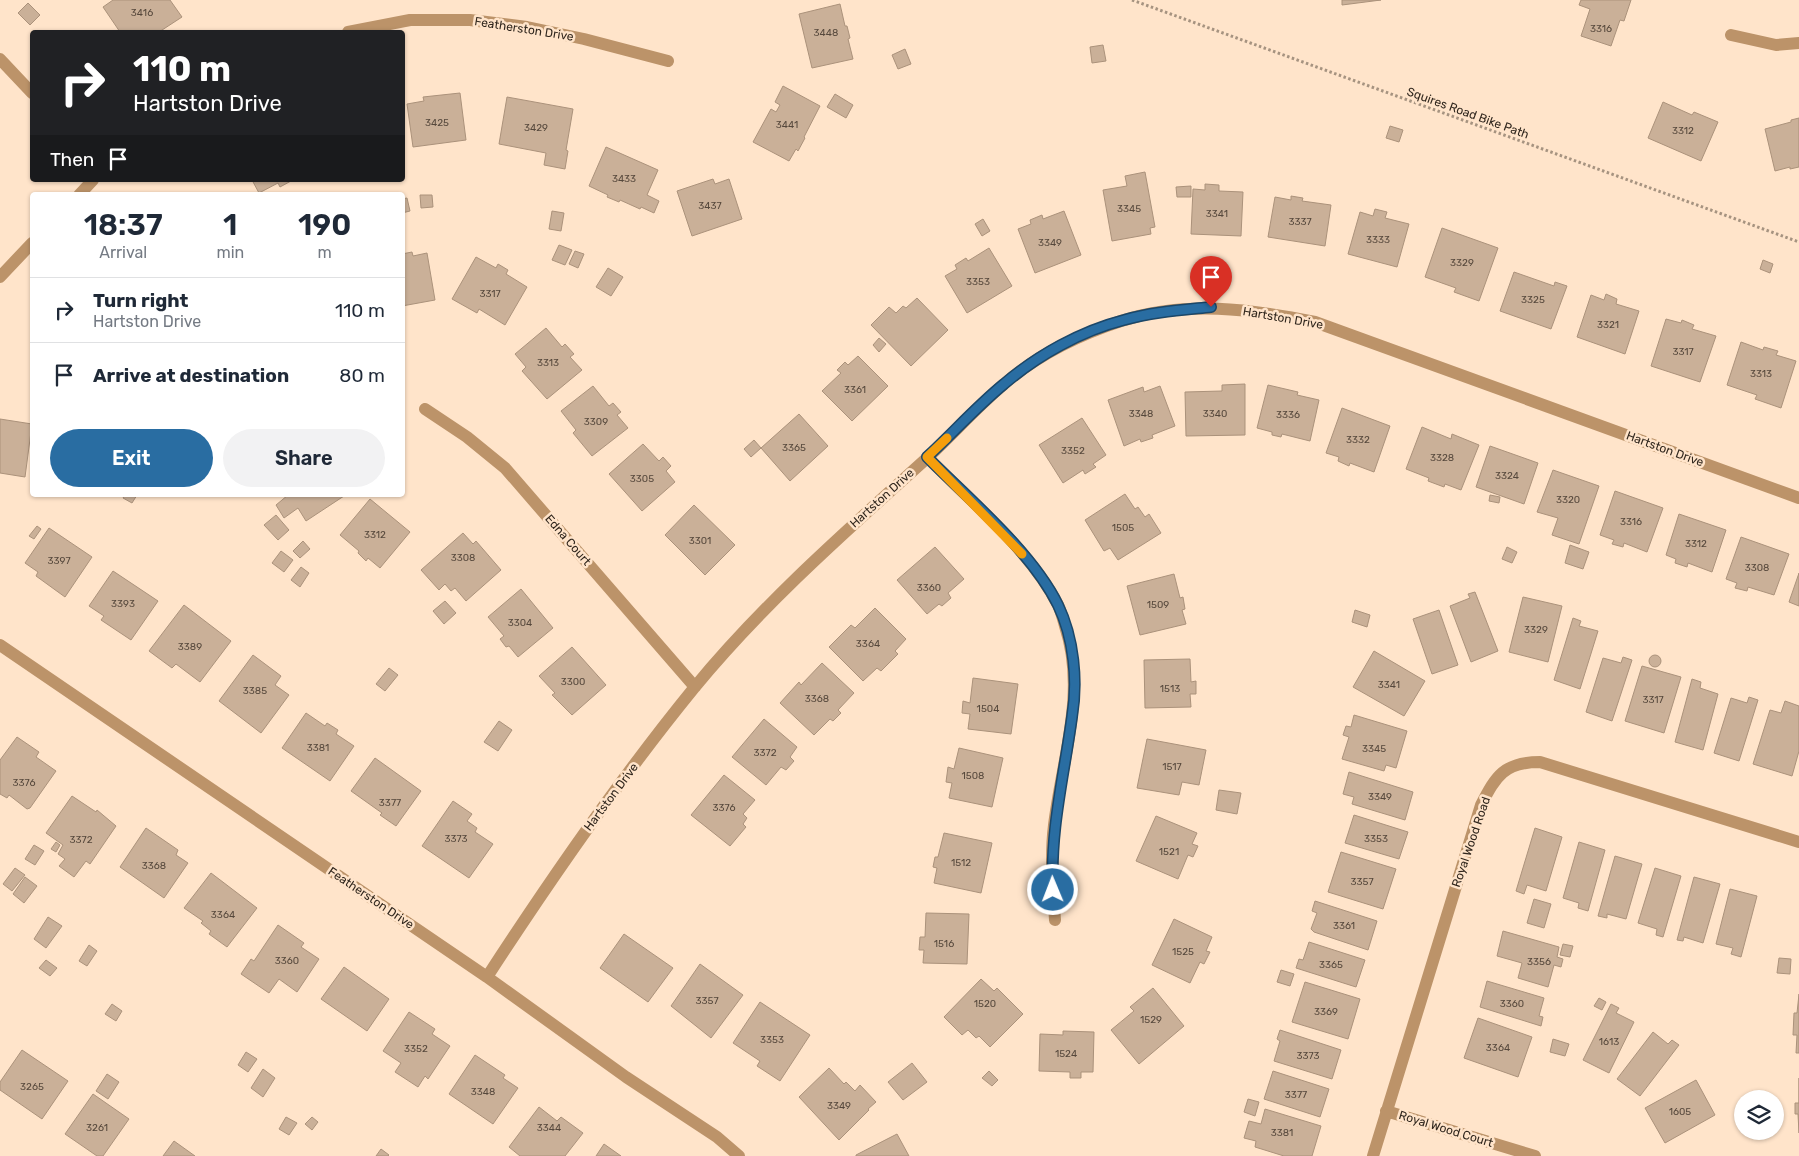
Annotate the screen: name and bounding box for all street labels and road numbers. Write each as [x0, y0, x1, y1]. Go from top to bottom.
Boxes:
street label: Featherston Drive [473, 14, 575, 44]
street label: Squires Road Bike Path [1405, 84, 1531, 142]
street label: Hartston Drive [1242, 304, 1324, 332]
street label: Hartston Drive [1624, 429, 1706, 470]
street label: Hartston Drive [847, 465, 917, 530]
street label: Edna Court [542, 512, 594, 568]
street label: Hartston Drive [581, 760, 641, 834]
street label: Royal Wood Road [1449, 795, 1493, 889]
street label: Featherston Drive [326, 864, 417, 932]
street label: Royal Wood Court [1397, 1108, 1495, 1150]

